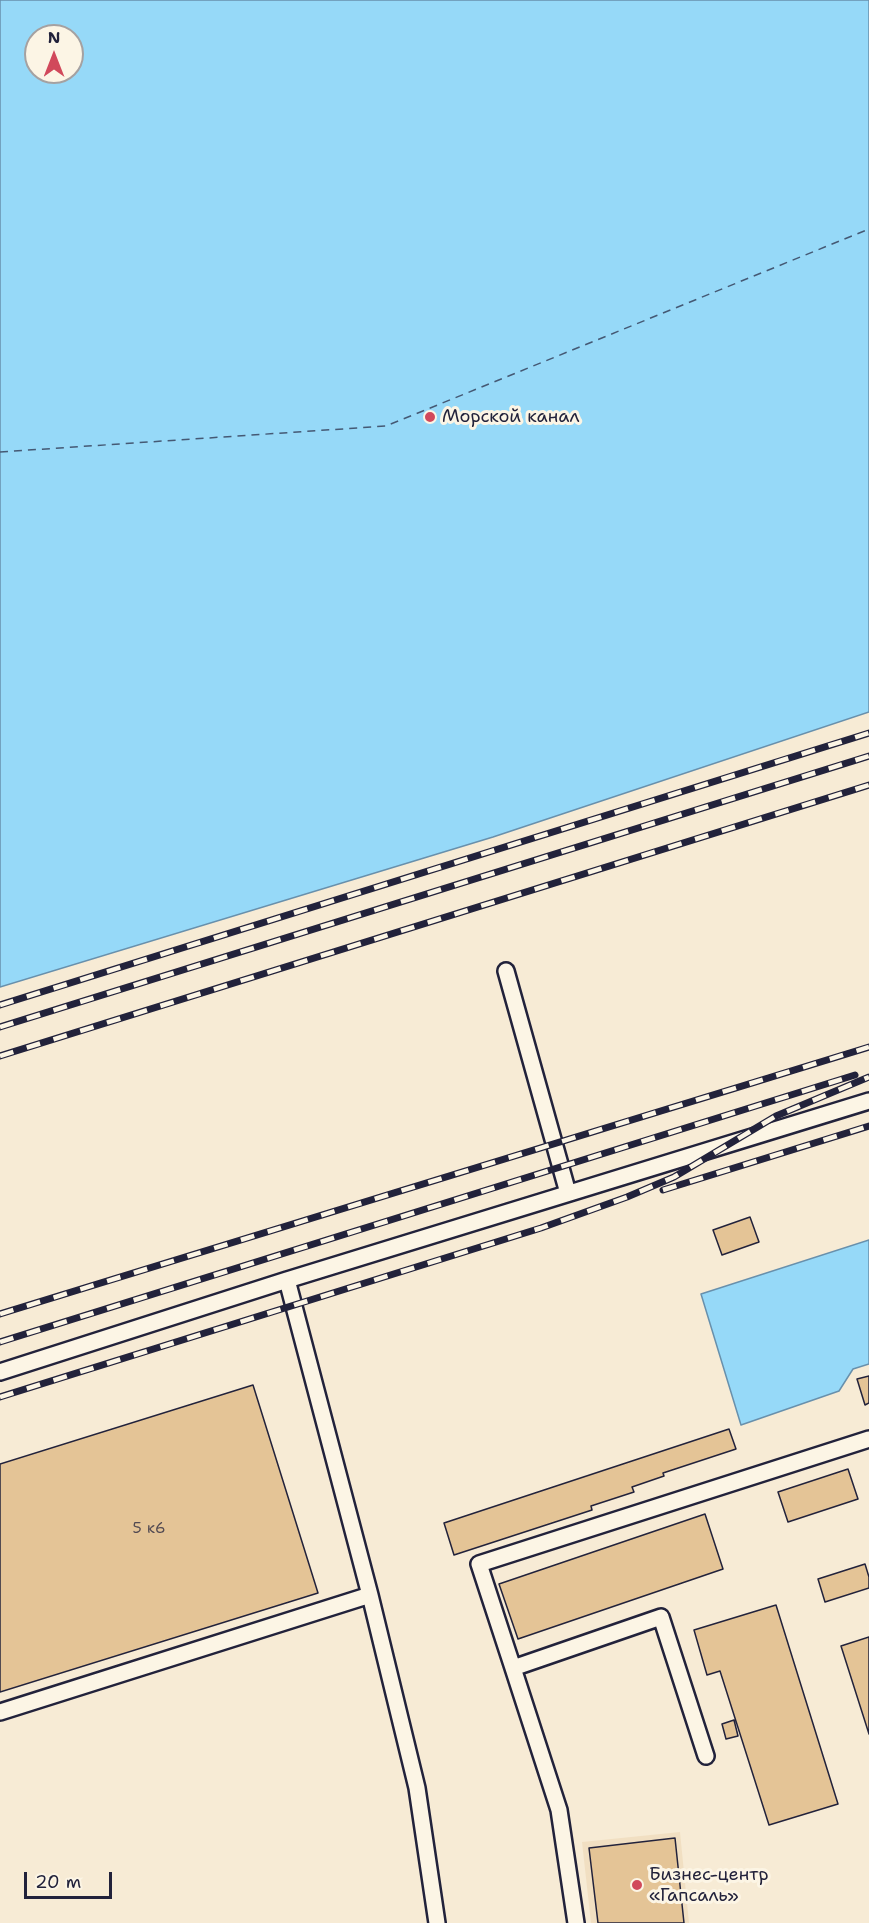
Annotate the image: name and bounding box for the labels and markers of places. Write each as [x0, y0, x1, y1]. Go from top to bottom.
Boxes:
place label: Морской канал [442, 406, 580, 428]
marker: Морской канал [423, 410, 437, 424]
place label: Бизнес-центр «Гапсаль» [649, 1864, 769, 1906]
marker: Бизнес-центр «Гапсаль» [630, 1878, 644, 1892]

